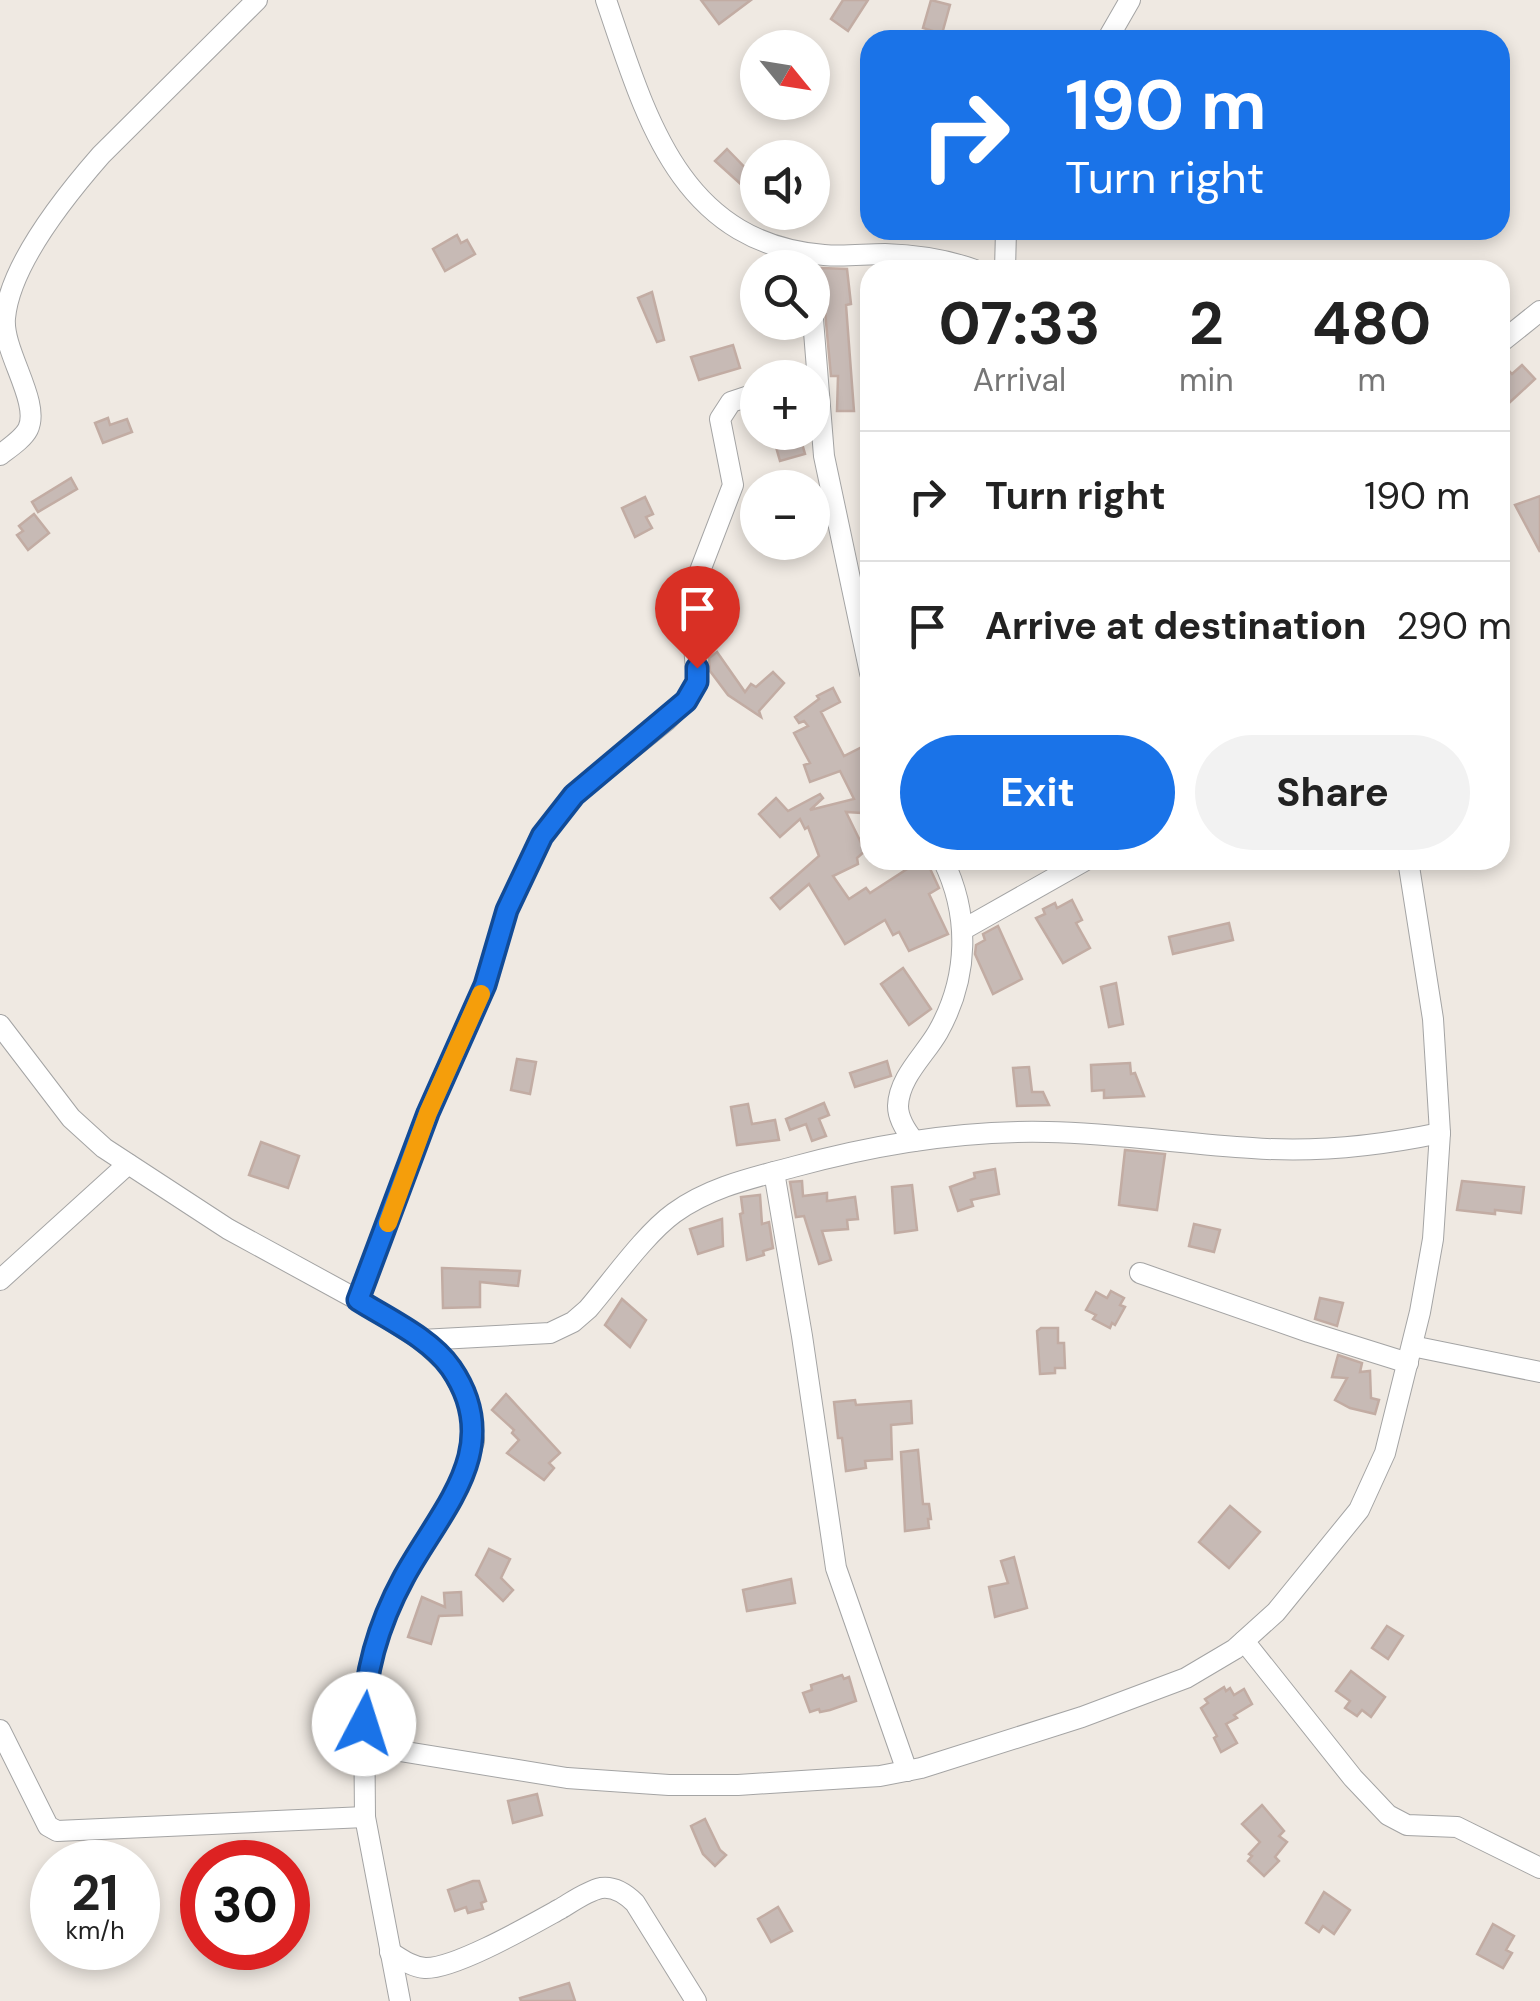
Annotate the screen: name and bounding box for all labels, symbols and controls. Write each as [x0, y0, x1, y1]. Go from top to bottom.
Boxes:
north arrow [740, 30, 830, 120]
map controls [740, 30, 830, 560]
text: 190 m [1065, 60, 1267, 151]
icon: right [900, 70, 1030, 200]
button: sound [740, 140, 830, 230]
text: Turn right [1065, 148, 1264, 207]
button: search [740, 250, 830, 340]
text: 07:33 [939, 284, 1100, 363]
text: 2 [1189, 284, 1224, 363]
text: 480 [1312, 284, 1431, 363]
text: Arrival [973, 359, 1066, 401]
text: min [1179, 359, 1234, 401]
text: m [1357, 359, 1386, 401]
button: + [740, 360, 830, 450]
icon: right [900, 469, 955, 524]
button: − [740, 470, 830, 560]
text: Turn right [985, 471, 1166, 521]
text: 190 m [1364, 471, 1470, 521]
pin [655, 566, 740, 669]
icon: arrive [670, 581, 725, 636]
icon: arrive [900, 599, 955, 654]
text: Arrive at destination [985, 601, 1367, 651]
text: 290 m [1397, 601, 1512, 651]
button: Exit [900, 735, 1175, 850]
button: Share [1195, 735, 1470, 850]
position arrow [312, 1672, 416, 1776]
speed limit sign: 30 [180, 1840, 310, 1970]
text: 21 [71, 1860, 119, 1926]
text: km/h [65, 1914, 125, 1947]

